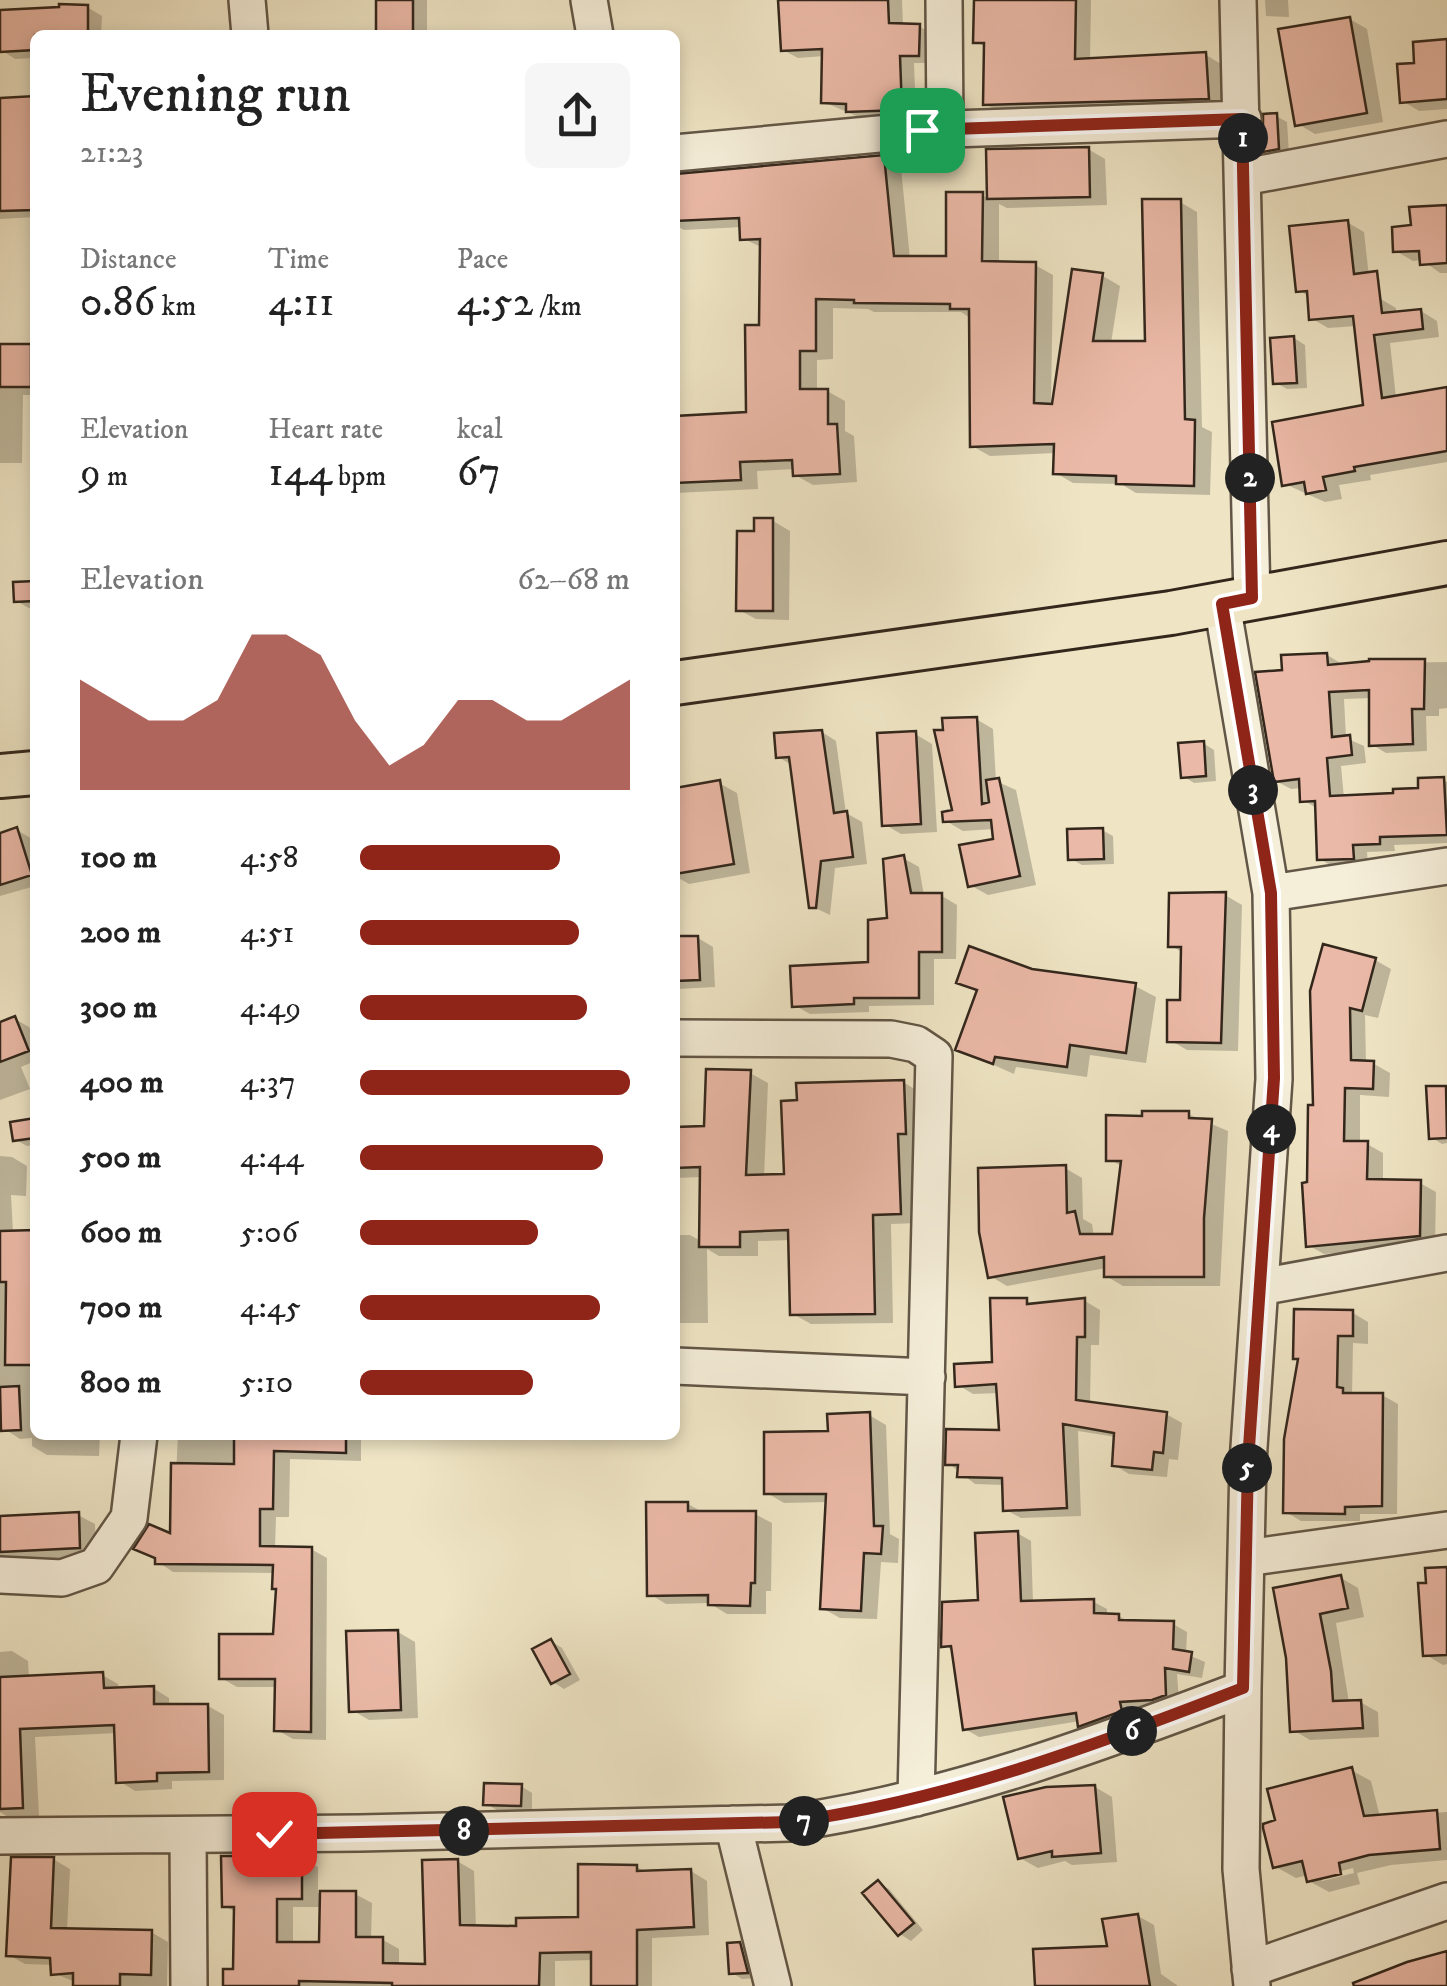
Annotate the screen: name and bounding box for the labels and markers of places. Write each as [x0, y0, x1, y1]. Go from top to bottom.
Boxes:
pin [880, 88, 965, 173]
pin: 1 [1218, 113, 1268, 163]
pin: 2 [1225, 453, 1275, 503]
pin: 3 [1228, 765, 1278, 815]
pin: 4 [1246, 1104, 1296, 1154]
pin: 5 [1222, 1443, 1272, 1493]
pin: 6 [1107, 1706, 1157, 1756]
pin [232, 1792, 317, 1877]
pin: 7 [779, 1796, 829, 1846]
pin: 8 [439, 1806, 489, 1856]

